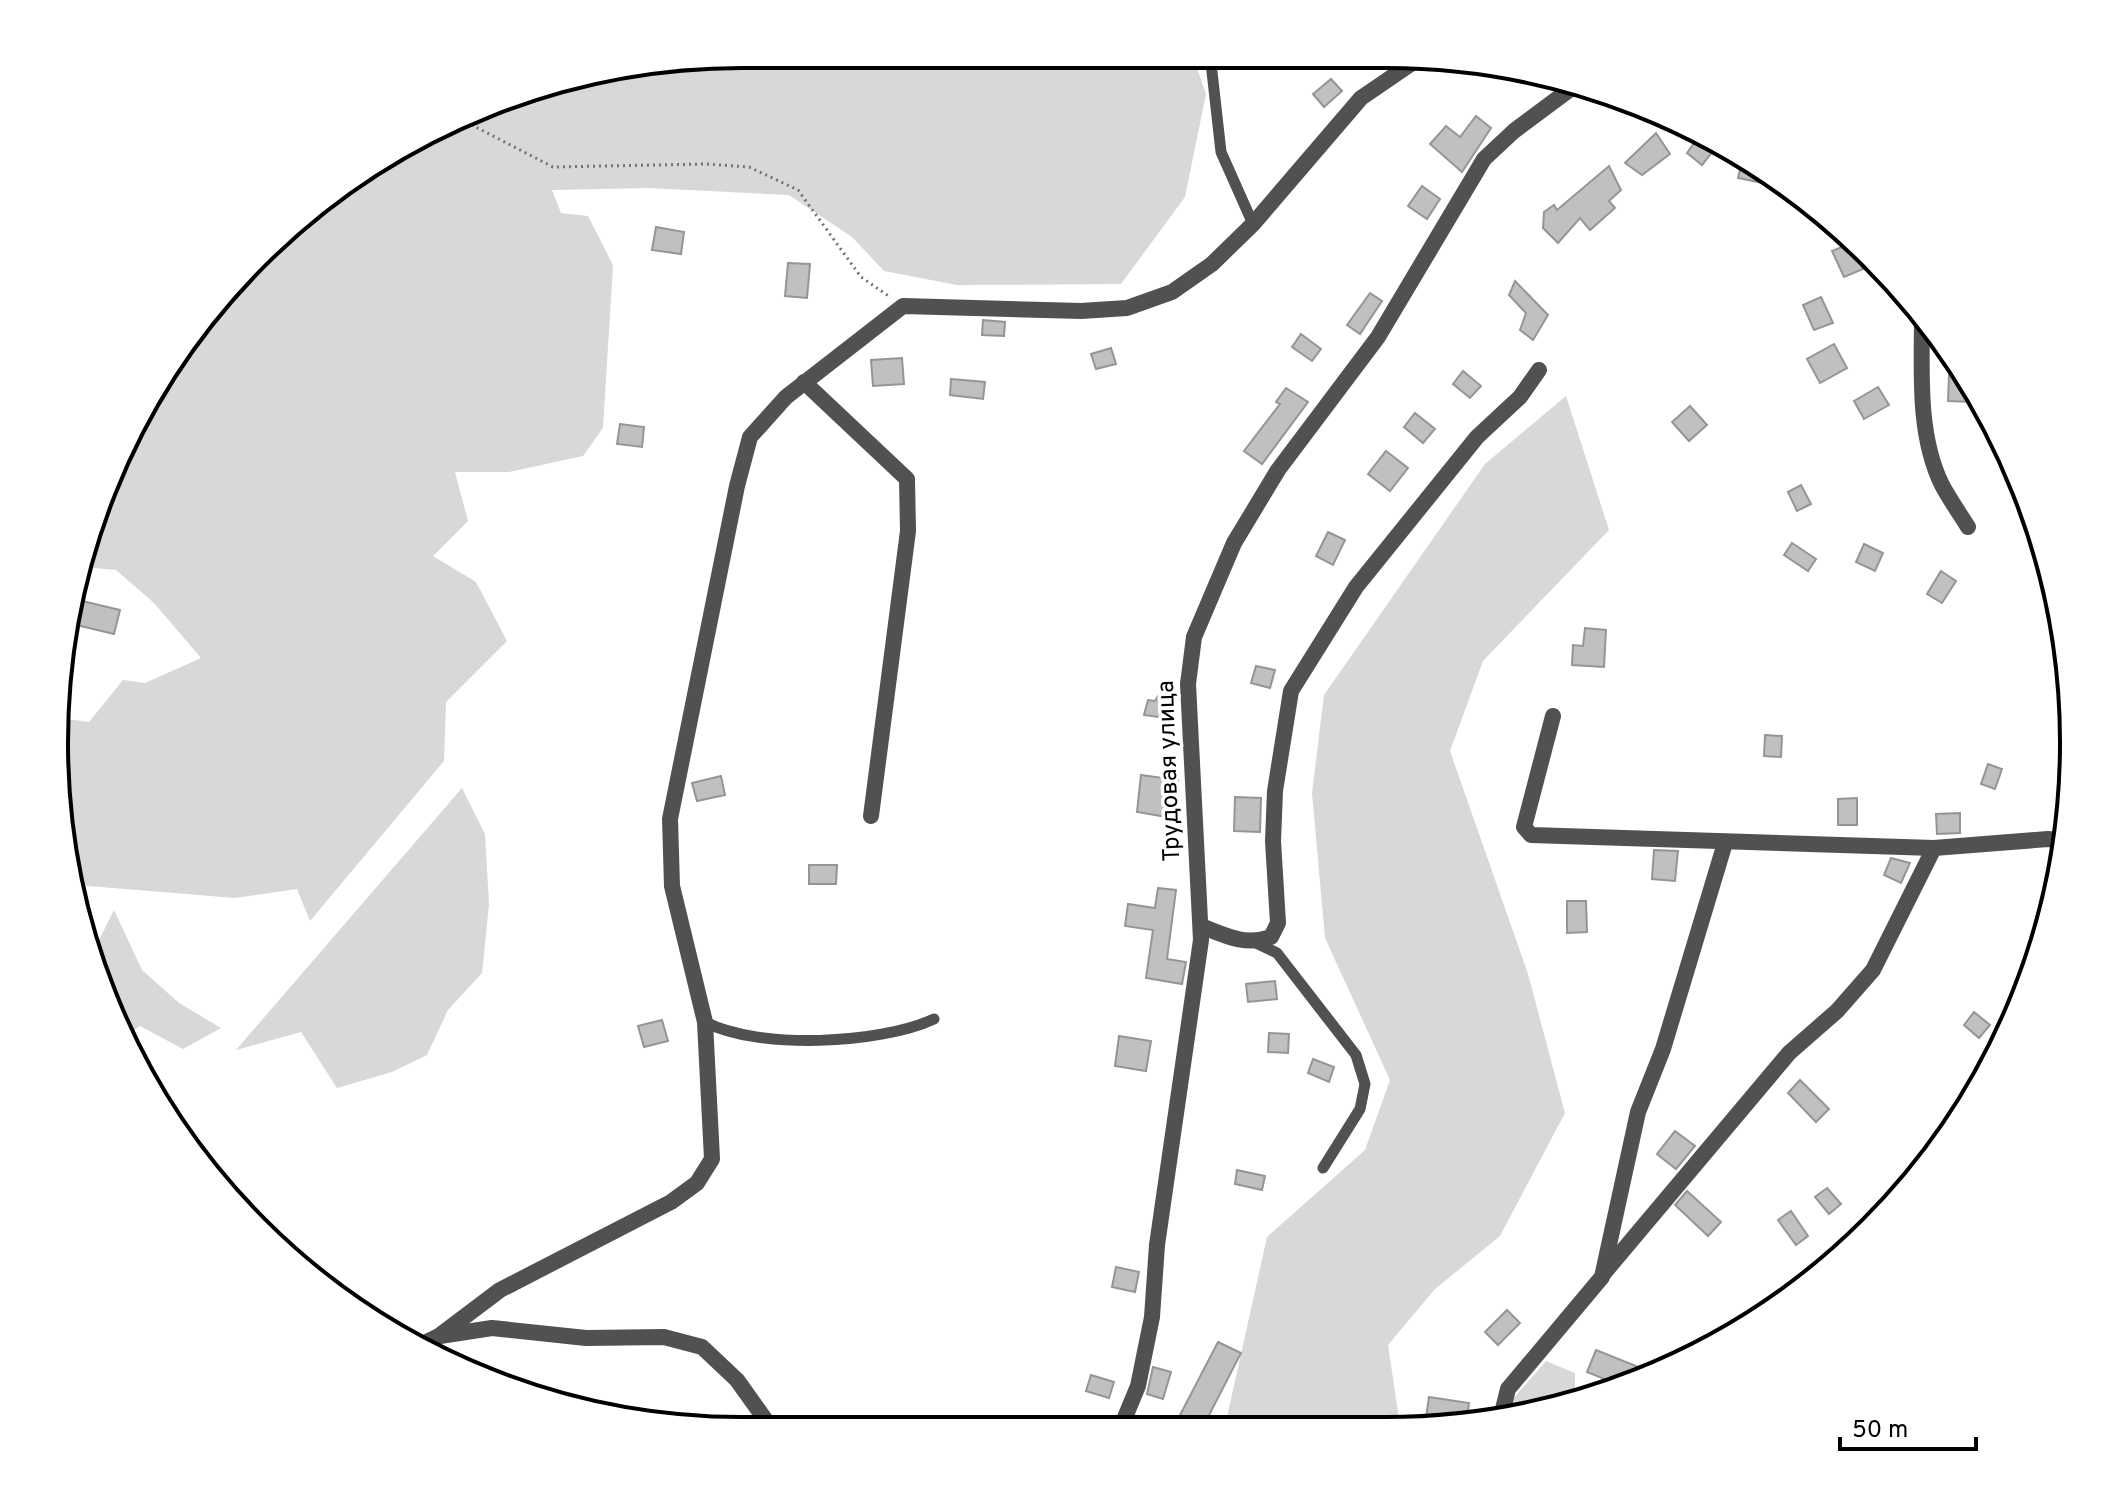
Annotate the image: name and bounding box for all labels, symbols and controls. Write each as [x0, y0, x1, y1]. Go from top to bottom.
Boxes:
street label: Трудовая улица [1152, 680, 1188, 862]
scale bar [1840, 1401, 1976, 1451]
text: 50 m [1852, 1416, 1908, 1446]

